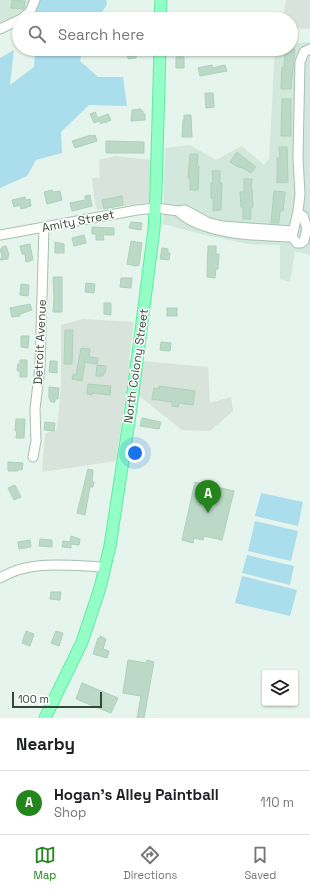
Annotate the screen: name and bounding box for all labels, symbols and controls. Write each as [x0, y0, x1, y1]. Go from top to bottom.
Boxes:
search box [12, 12, 298, 56]
icon: search [26, 23, 48, 45]
text: Search here [58, 25, 144, 44]
street label: Amity Street [40, 206, 116, 236]
street label: Detroit Avenue [30, 299, 50, 385]
street label: North Colony Street [120, 308, 152, 424]
your location [125, 443, 145, 463]
pin: A [195, 480, 221, 513]
map controls [262, 670, 298, 706]
button: layers [262, 670, 298, 706]
scale bar [12, 690, 102, 709]
text: 100 m [18, 692, 49, 706]
text: Nearby [16, 733, 75, 755]
text: Hogan's Alley Paintball [54, 785, 219, 804]
text: A [25, 794, 33, 811]
text: 110 m [260, 794, 294, 811]
text: Shop [54, 804, 86, 821]
tab: Map [34, 844, 56, 882]
tab: Directions [123, 844, 177, 882]
tab: Saved [244, 844, 276, 882]

